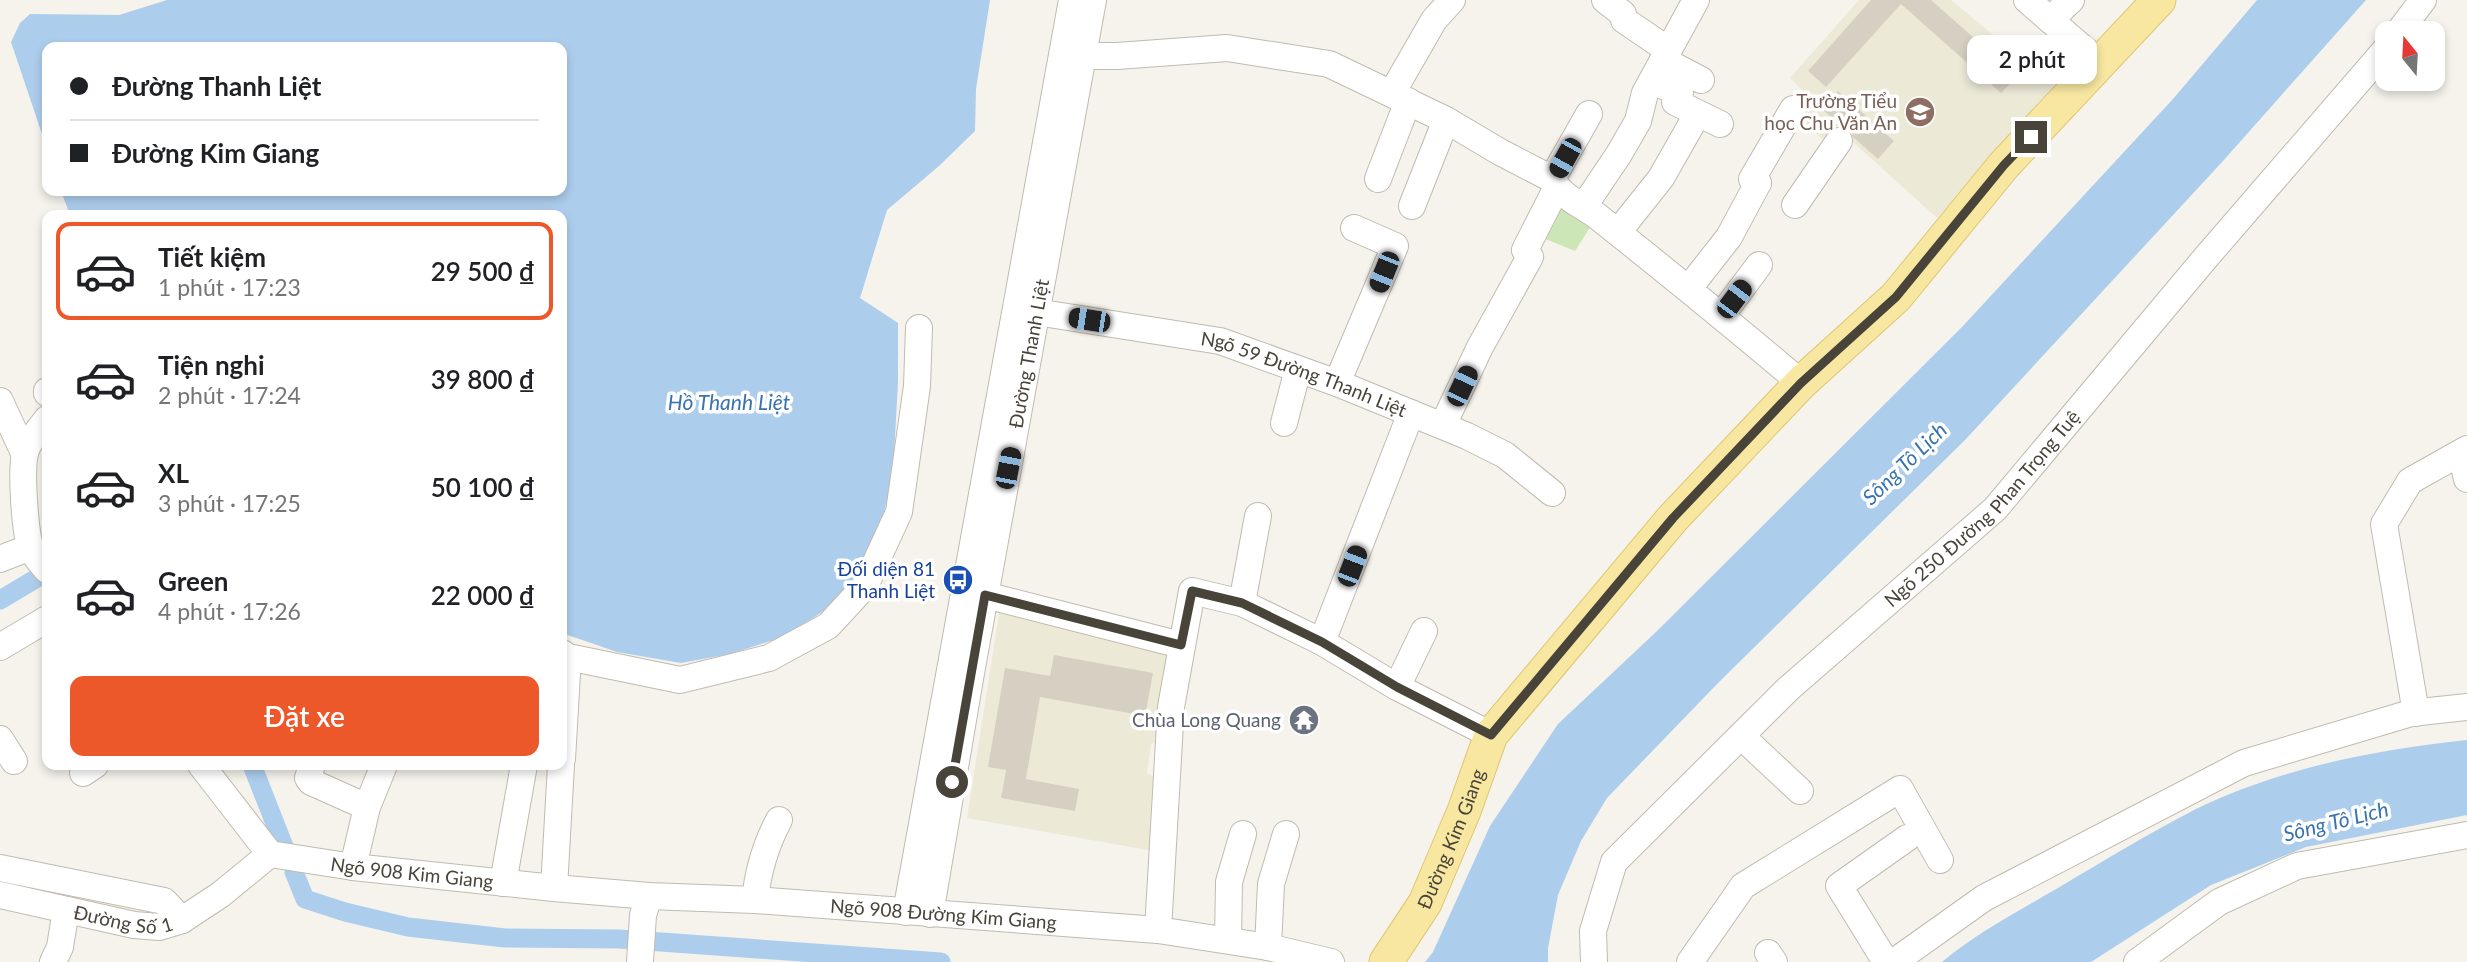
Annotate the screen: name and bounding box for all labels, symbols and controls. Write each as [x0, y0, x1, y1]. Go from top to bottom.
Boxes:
north arrow [2375, 21, 2445, 91]
map controls [2375, 21, 2445, 91]
callout: 2 phút [1966, 36, 2096, 85]
text: 2 phút [1999, 45, 2065, 73]
text: Đường Thanh Liệt [112, 70, 321, 102]
place label: Trường Tiểu học Chu Văn An [1764, 89, 1897, 134]
school or university icon: Trường Tiểu học Chu Văn An [1903, 95, 1937, 129]
route end [2015, 121, 2047, 153]
car [1546, 135, 1585, 181]
text: Đường Kim Giang [112, 137, 319, 169]
icon: car [74, 240, 137, 303]
text: Tiết kiệm [158, 241, 266, 273]
car [1367, 249, 1402, 295]
text: 29 500 ₫ [431, 255, 535, 287]
text: 1 phút · 17:23 [158, 273, 301, 301]
car [1713, 276, 1756, 322]
street label: Đường Thanh Liệt [1004, 277, 1053, 430]
car [1067, 306, 1112, 334]
street label: Ngõ 59 Đường Thanh Liệt [1199, 326, 1410, 421]
icon: car [74, 348, 137, 411]
text: Tiện nghi [158, 349, 265, 381]
text: 39 800 ₫ [431, 363, 535, 395]
car [1444, 363, 1481, 409]
text: 2 phút · 17:24 [158, 381, 301, 409]
water label: Hồ Thanh Liệt [668, 389, 791, 414]
street label: Ngõ 250 Đường Phan Trọng Tuệ [1879, 405, 2084, 611]
water label: Sông Tô Lịch [1857, 417, 1951, 509]
car [994, 445, 1023, 491]
icon: car [74, 456, 137, 519]
text: XL [158, 457, 189, 489]
text: 50 100 ₫ [431, 471, 535, 503]
text: 3 phút · 17:25 [158, 489, 301, 517]
car [1335, 543, 1370, 589]
place label: Đối diện 81 Thanh Liệt [838, 557, 935, 602]
bus stop icon: Đối diện 81 Thanh Liệt [941, 563, 975, 597]
icon: car [74, 564, 137, 627]
text: Green [158, 565, 228, 597]
text: 22 000 ₫ [431, 579, 535, 611]
text: 4 phút · 17:26 [158, 597, 301, 625]
button: Đặt xe [70, 676, 539, 756]
temple icon: Chùa Long Quang [1287, 703, 1321, 737]
place label: Chùa Long Quang [1132, 708, 1281, 731]
street label: Đường Kim Giang [1412, 765, 1489, 912]
route start [936, 766, 968, 798]
water label: Sông Tô Lịch [2280, 795, 2391, 846]
street label: Ngõ 908 Kim Giang [329, 852, 495, 893]
street label: Ngõ 908 Đường Kim Giang [829, 894, 1058, 933]
street label: Đường Số 1 [72, 900, 175, 938]

